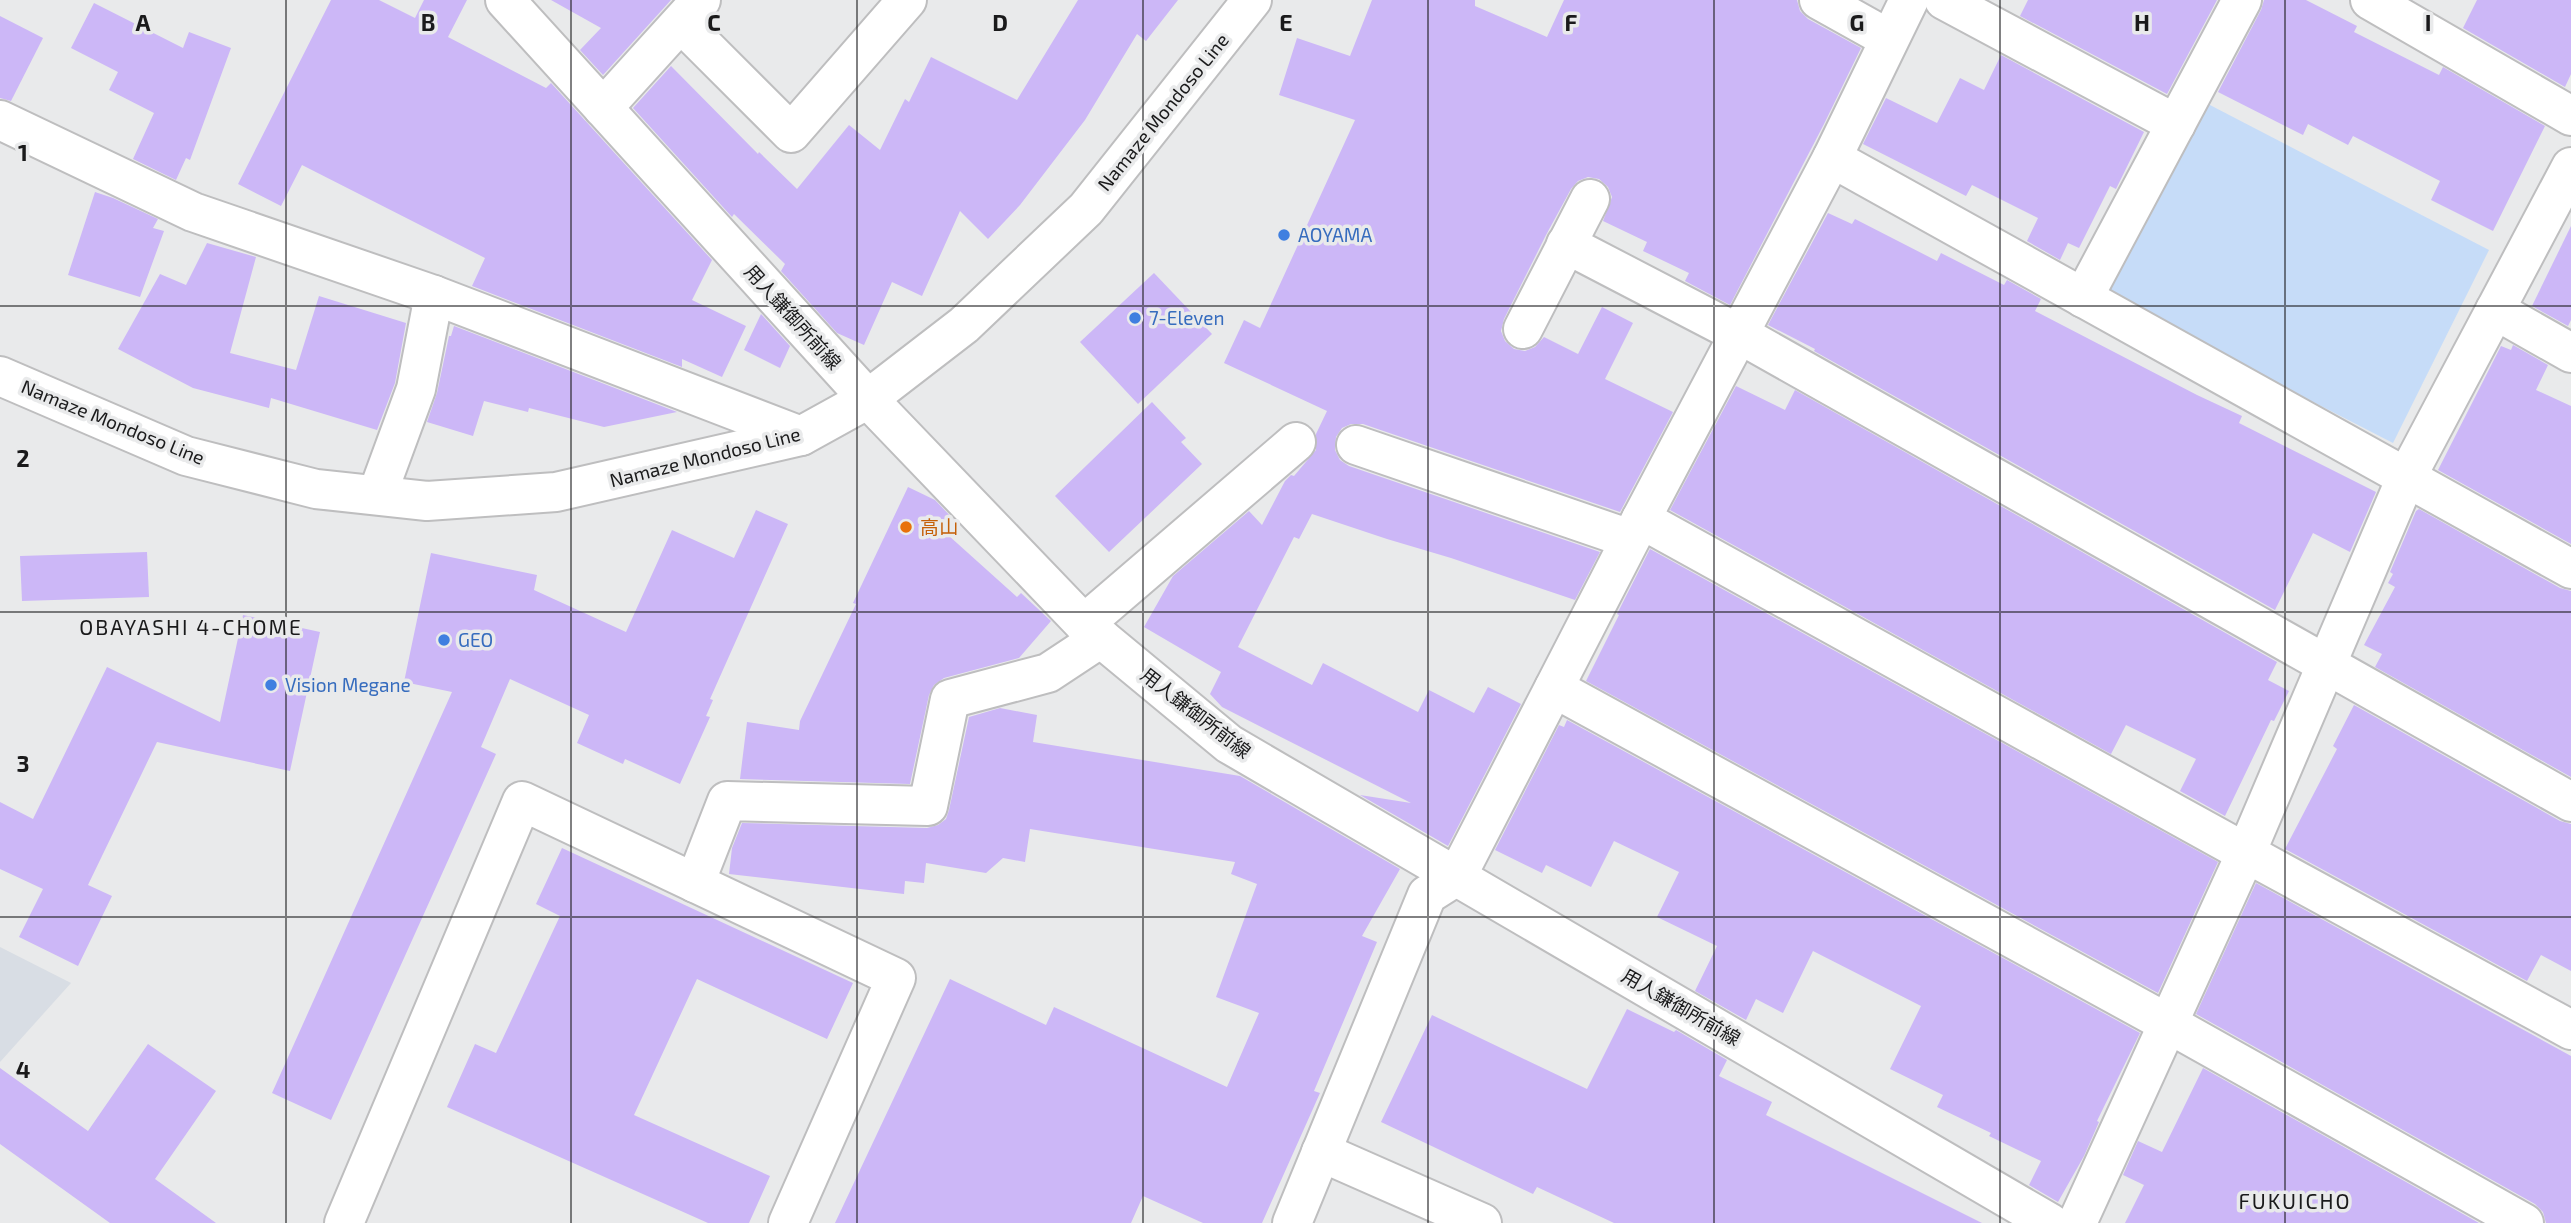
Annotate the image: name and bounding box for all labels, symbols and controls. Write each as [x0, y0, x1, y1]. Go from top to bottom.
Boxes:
text: A [135, 8, 151, 36]
text: B [421, 8, 435, 36]
text: C [707, 8, 721, 36]
text: D [992, 8, 1008, 36]
text: E [1279, 8, 1293, 36]
text: F [1565, 8, 1578, 36]
text: G [1850, 8, 1864, 36]
text: H [2134, 8, 2150, 36]
text: I [2425, 8, 2431, 36]
street label: Namaze Mondoso Line [1092, 28, 1233, 195]
text: 1 [18, 138, 28, 166]
place label: AOYAMA [1298, 223, 1372, 246]
marker: AOYAMA [1276, 227, 1292, 243]
street label: 用人鎌御所前線 [740, 260, 846, 374]
place label: 7-Eleven [1149, 306, 1225, 329]
marker: 7-Eleven [1127, 310, 1143, 326]
street label: Namaze Mondoso Line [18, 374, 208, 469]
street label: Namaze Mondoso Line [607, 422, 803, 491]
text: 2 [16, 444, 30, 472]
place label: 高山 [920, 515, 958, 538]
marker: 高山 [898, 519, 914, 535]
district label: OBAYASHI 4-CHOME [79, 614, 303, 639]
place label: GEO [458, 628, 493, 651]
marker: GEO [436, 632, 452, 648]
street label: 用人鎌御所前線 [1137, 663, 1256, 763]
place label: Vision Megane [285, 673, 411, 696]
marker: Vision Megane [263, 677, 279, 693]
text: 3 [16, 749, 30, 777]
street label: 用人鎌御所前線 [1618, 963, 1745, 1050]
text: 4 [16, 1055, 30, 1083]
district label: FUKUICHO [2238, 1188, 2352, 1213]

